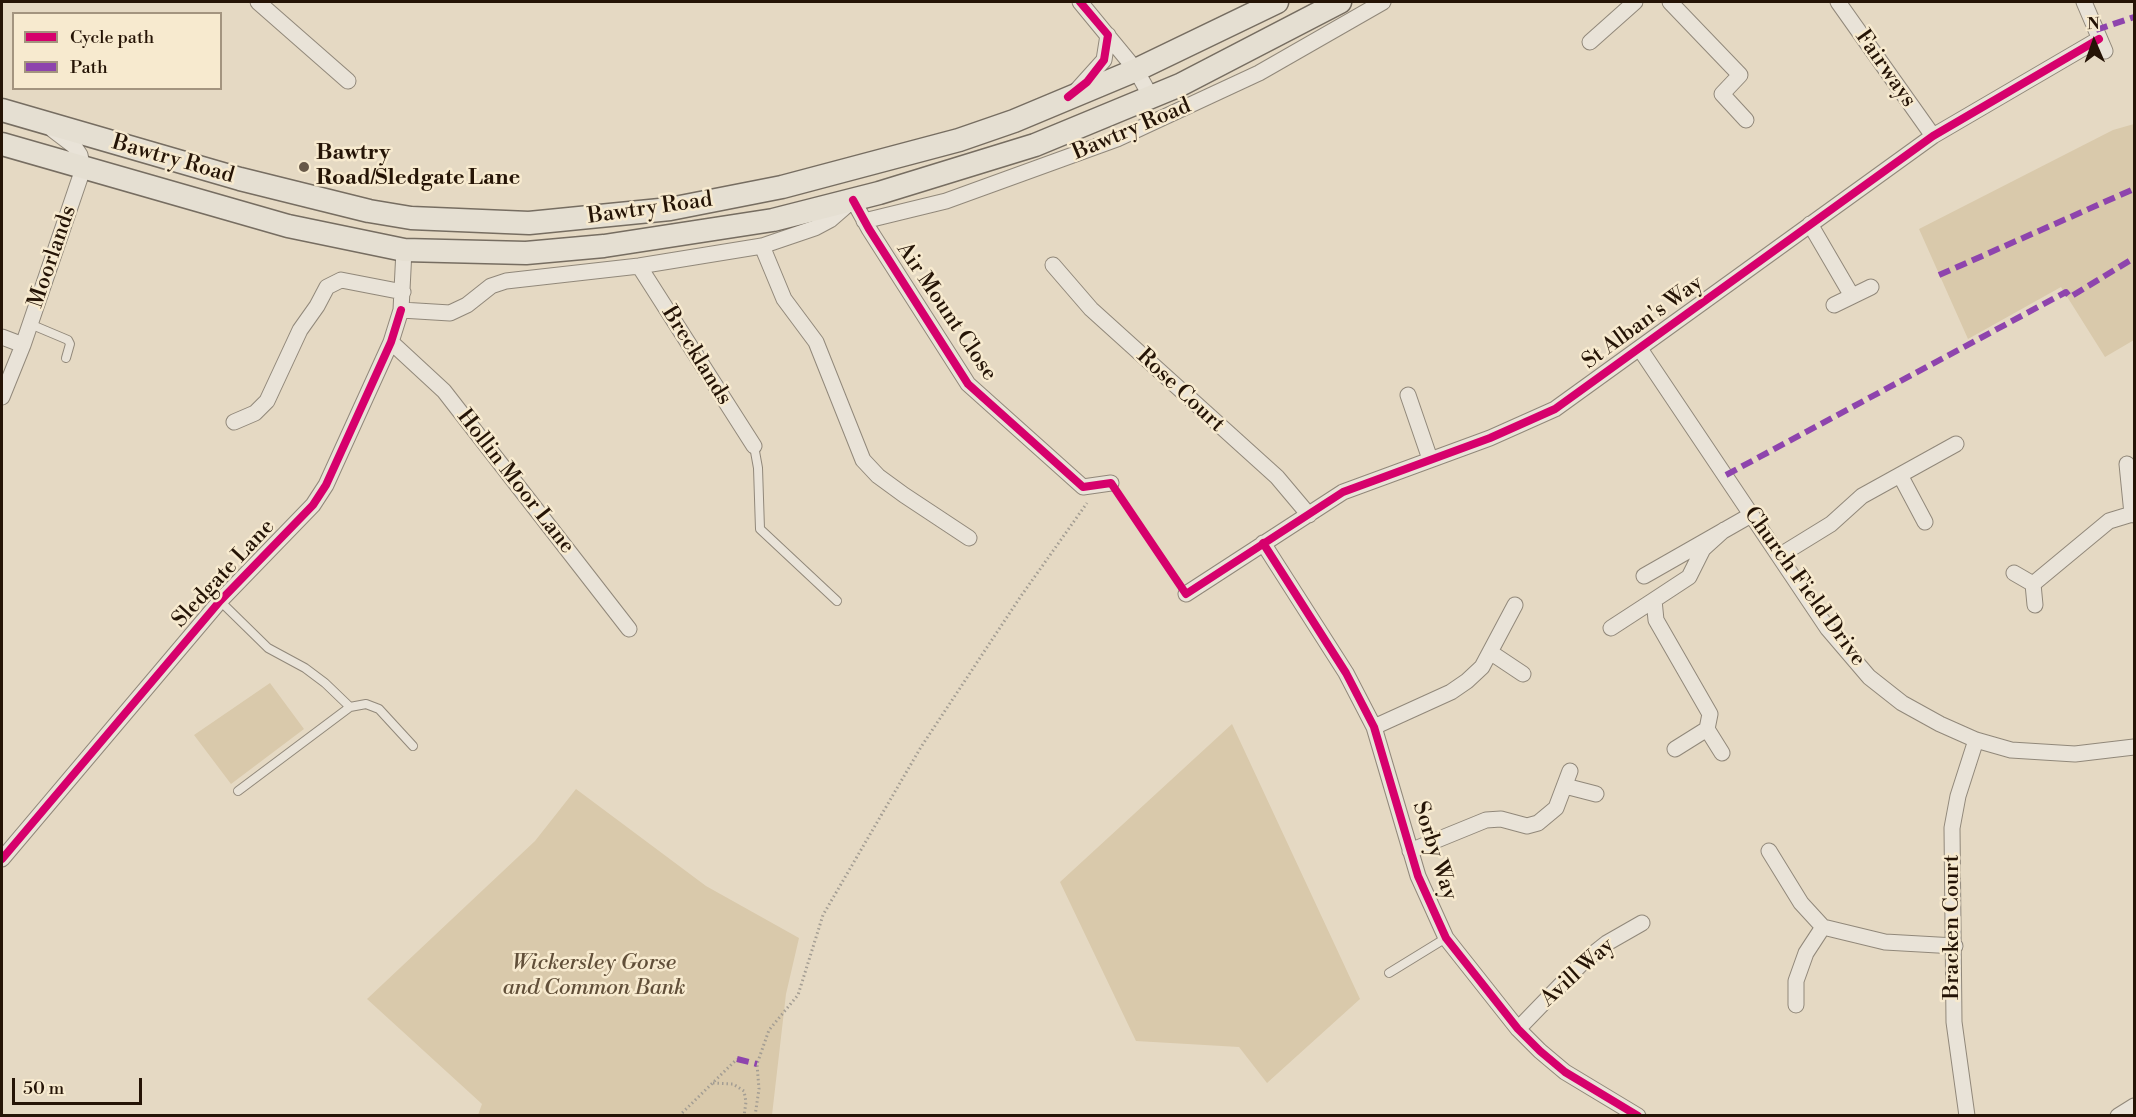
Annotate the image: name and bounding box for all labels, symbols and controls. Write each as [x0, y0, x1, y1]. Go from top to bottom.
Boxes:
legend [12, 12, 222, 90]
north arrow [2064, 12, 2124, 72]
text: N [2087, 14, 2100, 34]
street label: Fairways [1849, 25, 1921, 113]
text: Cycle path [70, 26, 154, 49]
text: Path [70, 56, 108, 79]
street label: Bawtry Road [1069, 93, 1195, 167]
street label: Bawtry Road [109, 130, 237, 190]
place label: Bawtry Road/Sledgate Lane [316, 141, 520, 192]
marker: Bawtry Road/Sledgate Lane [297, 160, 311, 174]
street label: Bawtry Road [586, 187, 714, 231]
street label: Moorlands [23, 202, 83, 312]
street label: Air Mount Close [890, 238, 1002, 386]
street label: St Alban's Way [1578, 270, 1708, 376]
street label: Brecklands [655, 302, 737, 410]
street label: Rose Court [1131, 344, 1229, 438]
street label: Hollin Moor Lane [450, 405, 580, 559]
street label: Church Field Drive [1737, 502, 1871, 672]
street label: Sledgate Lane [167, 514, 281, 634]
street label: Sorby Way [1406, 798, 1462, 904]
street label: Bracken Court [1940, 854, 1966, 1000]
street label: Avill Way [1536, 933, 1620, 1013]
park label: Wickersley Gorse and Common Bank [502, 951, 686, 1002]
scale bar [15, 1066, 146, 1104]
text: 50 m [23, 1077, 64, 1100]

